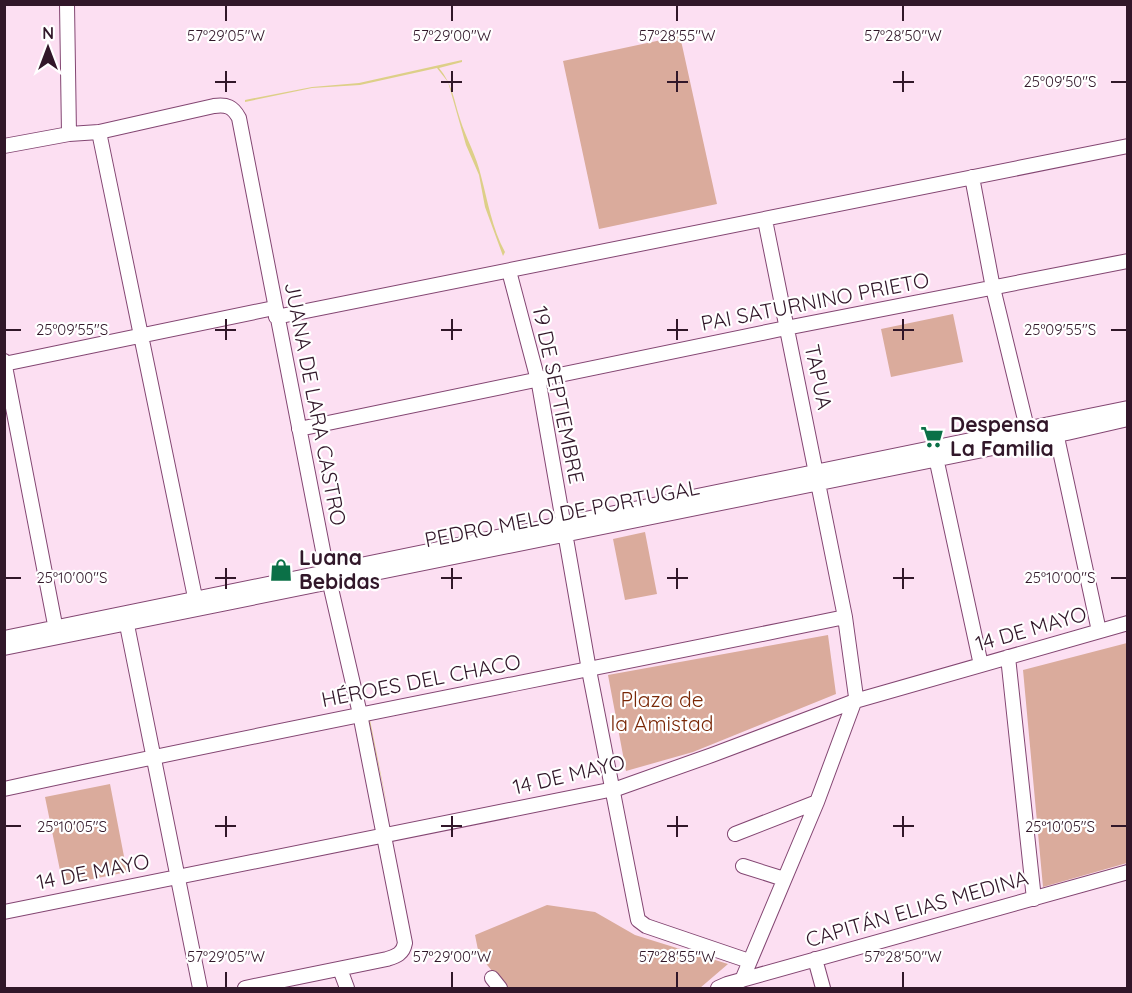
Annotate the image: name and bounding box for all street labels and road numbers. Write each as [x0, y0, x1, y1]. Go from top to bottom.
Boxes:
street label: PAI SATURNINO PRIETO [698, 266, 931, 336]
street label: JUANA DE LARA CASTRO [280, 280, 352, 528]
street label: 19 DE SEPTIEMBRE [527, 304, 591, 486]
street label: TAPUA [799, 342, 839, 412]
street label: PEDRO MELO DE PORTUGAL [422, 474, 701, 552]
street label: 14 DE MAYO [972, 600, 1089, 656]
street label: HÉROES DEL CHACO [319, 648, 523, 712]
street label: 14 DE MAYO [510, 748, 627, 800]
street label: 14 DE MAYO [34, 847, 151, 895]
street label: CAPITÁN ELIAS MEDINA [802, 864, 1031, 952]

